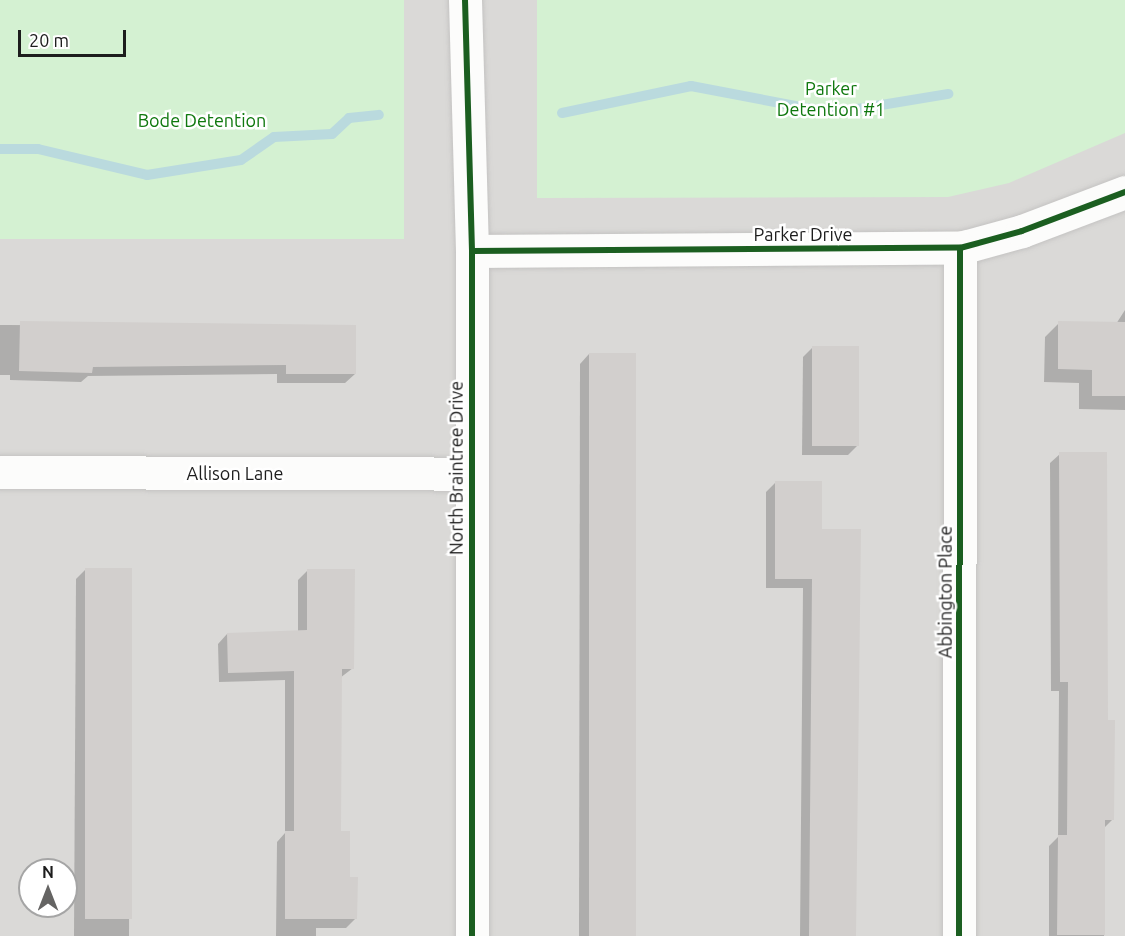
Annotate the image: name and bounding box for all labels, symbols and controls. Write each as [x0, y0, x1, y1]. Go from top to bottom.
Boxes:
scale bar [21, 18, 129, 56]
text: 20 m [29, 30, 69, 50]
park label: Parker Detention #1 [777, 78, 885, 121]
park label: Bode Detention [138, 109, 266, 131]
street label: Parker Drive [754, 223, 852, 245]
street label: North Braintree Drive [445, 381, 467, 555]
street label: Allison Lane [187, 462, 283, 484]
street label: Abbington Place [934, 526, 956, 658]
north arrow [18, 858, 78, 918]
text: N [42, 863, 54, 881]

